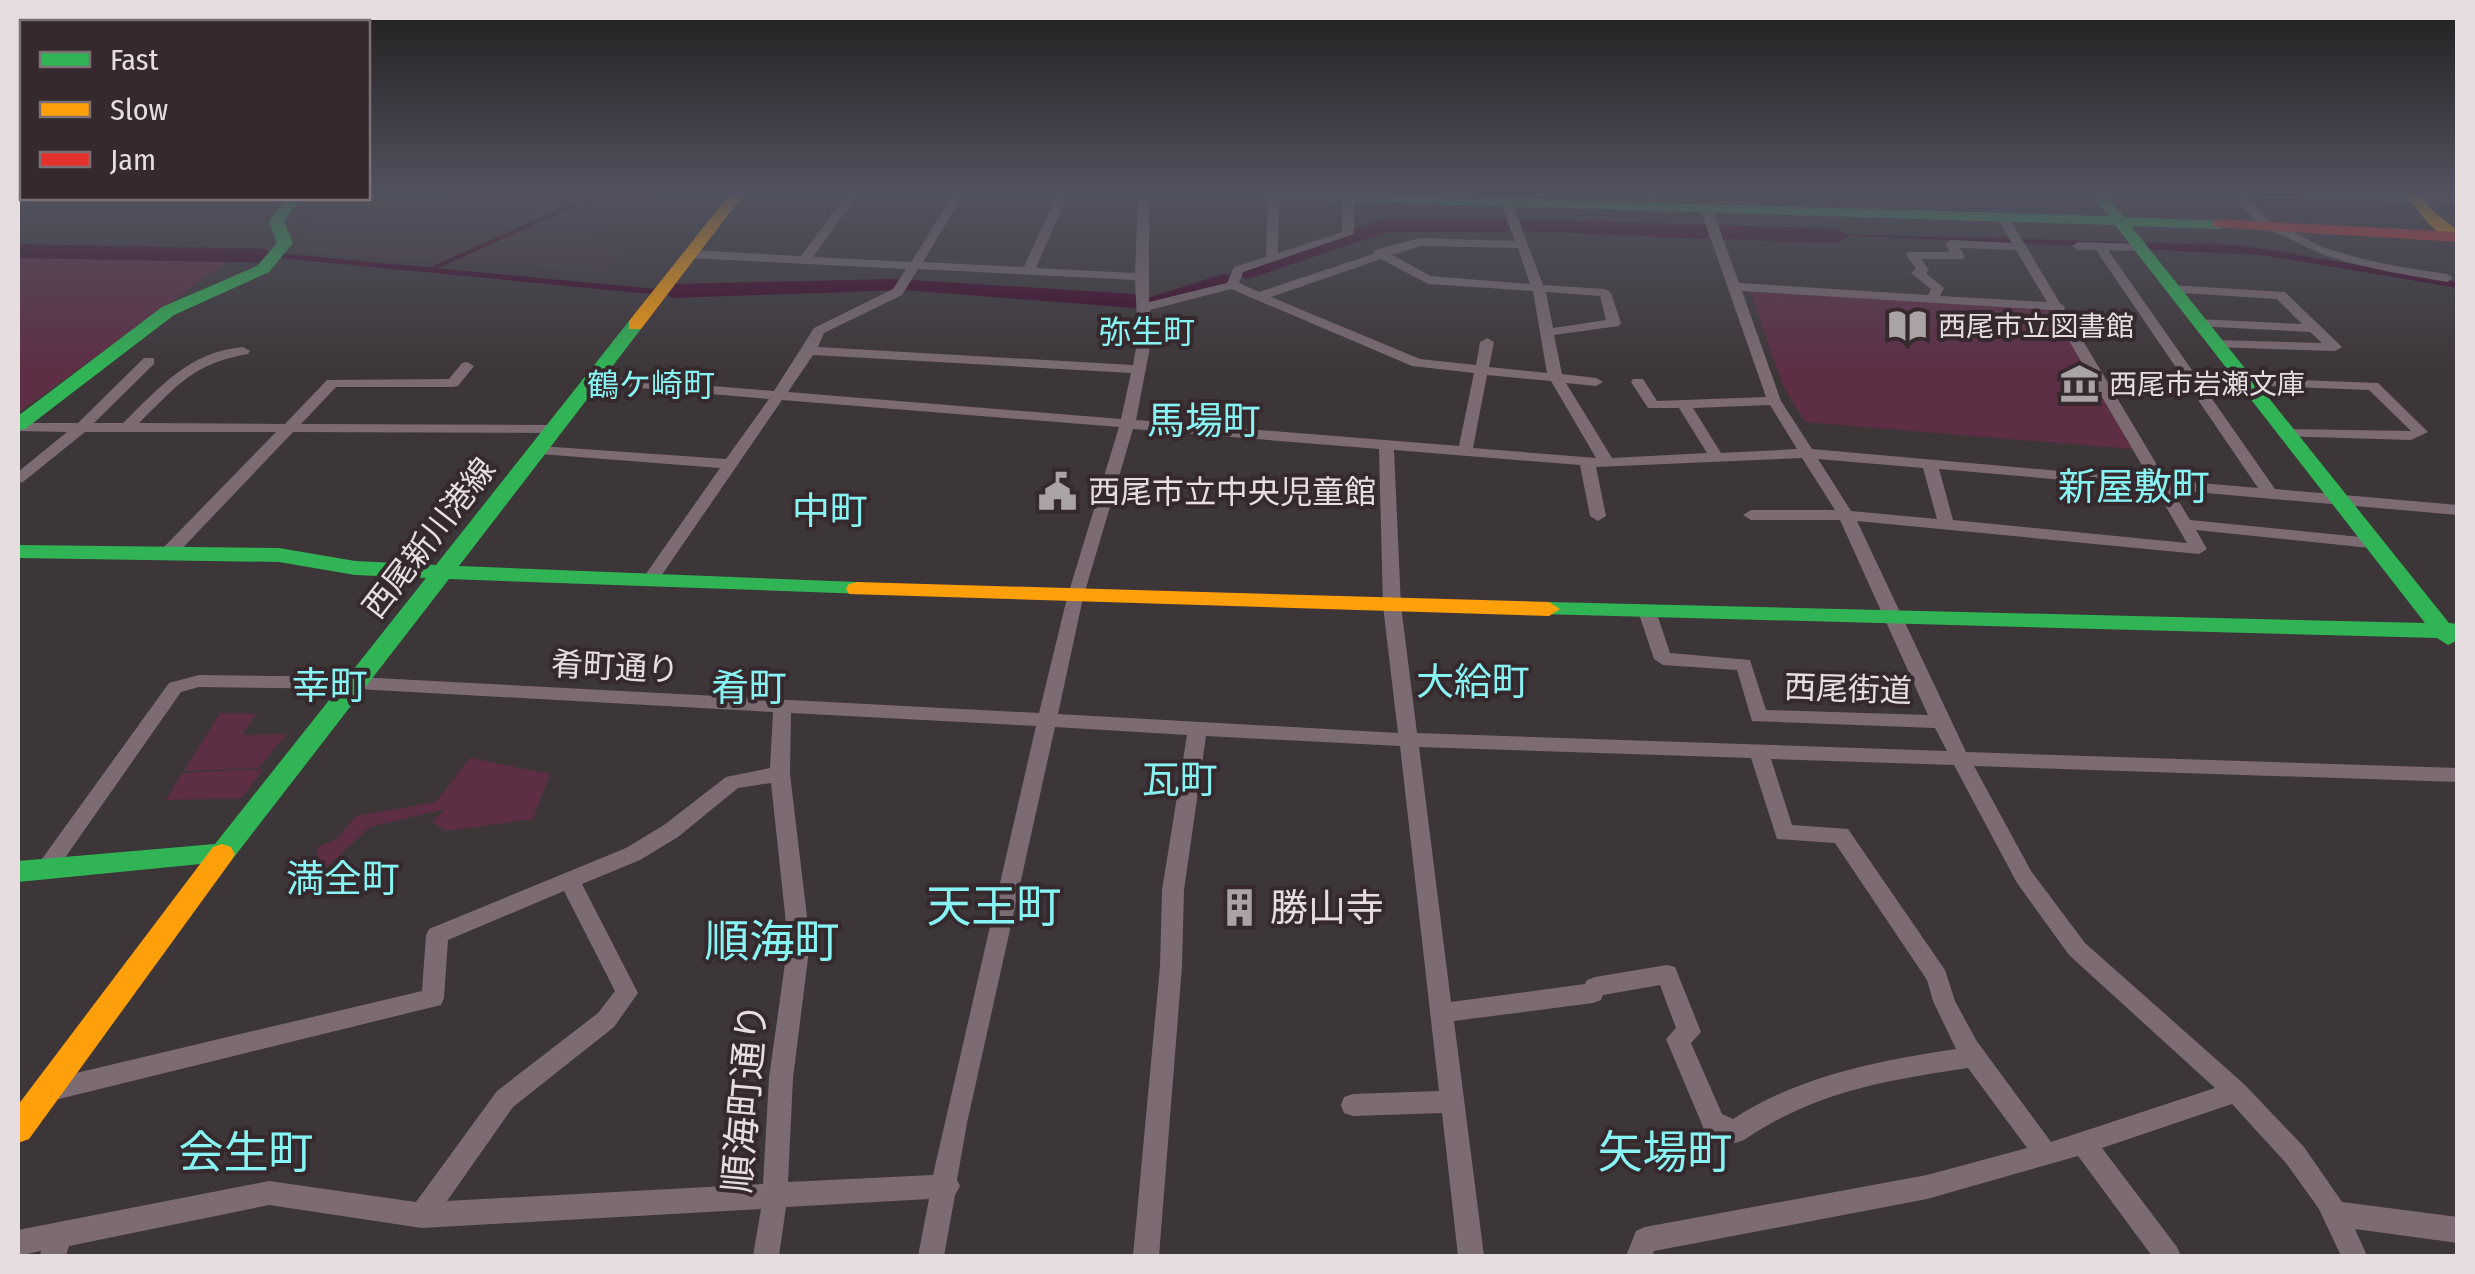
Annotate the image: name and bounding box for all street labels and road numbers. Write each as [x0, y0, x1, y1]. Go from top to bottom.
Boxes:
street label: 西尾新川港線 [355, 451, 503, 625]
street label: 肴町通り [550, 645, 680, 689]
street label: 西尾街道 [1783, 668, 1913, 710]
street label: 順海町通り [714, 1001, 776, 1195]

